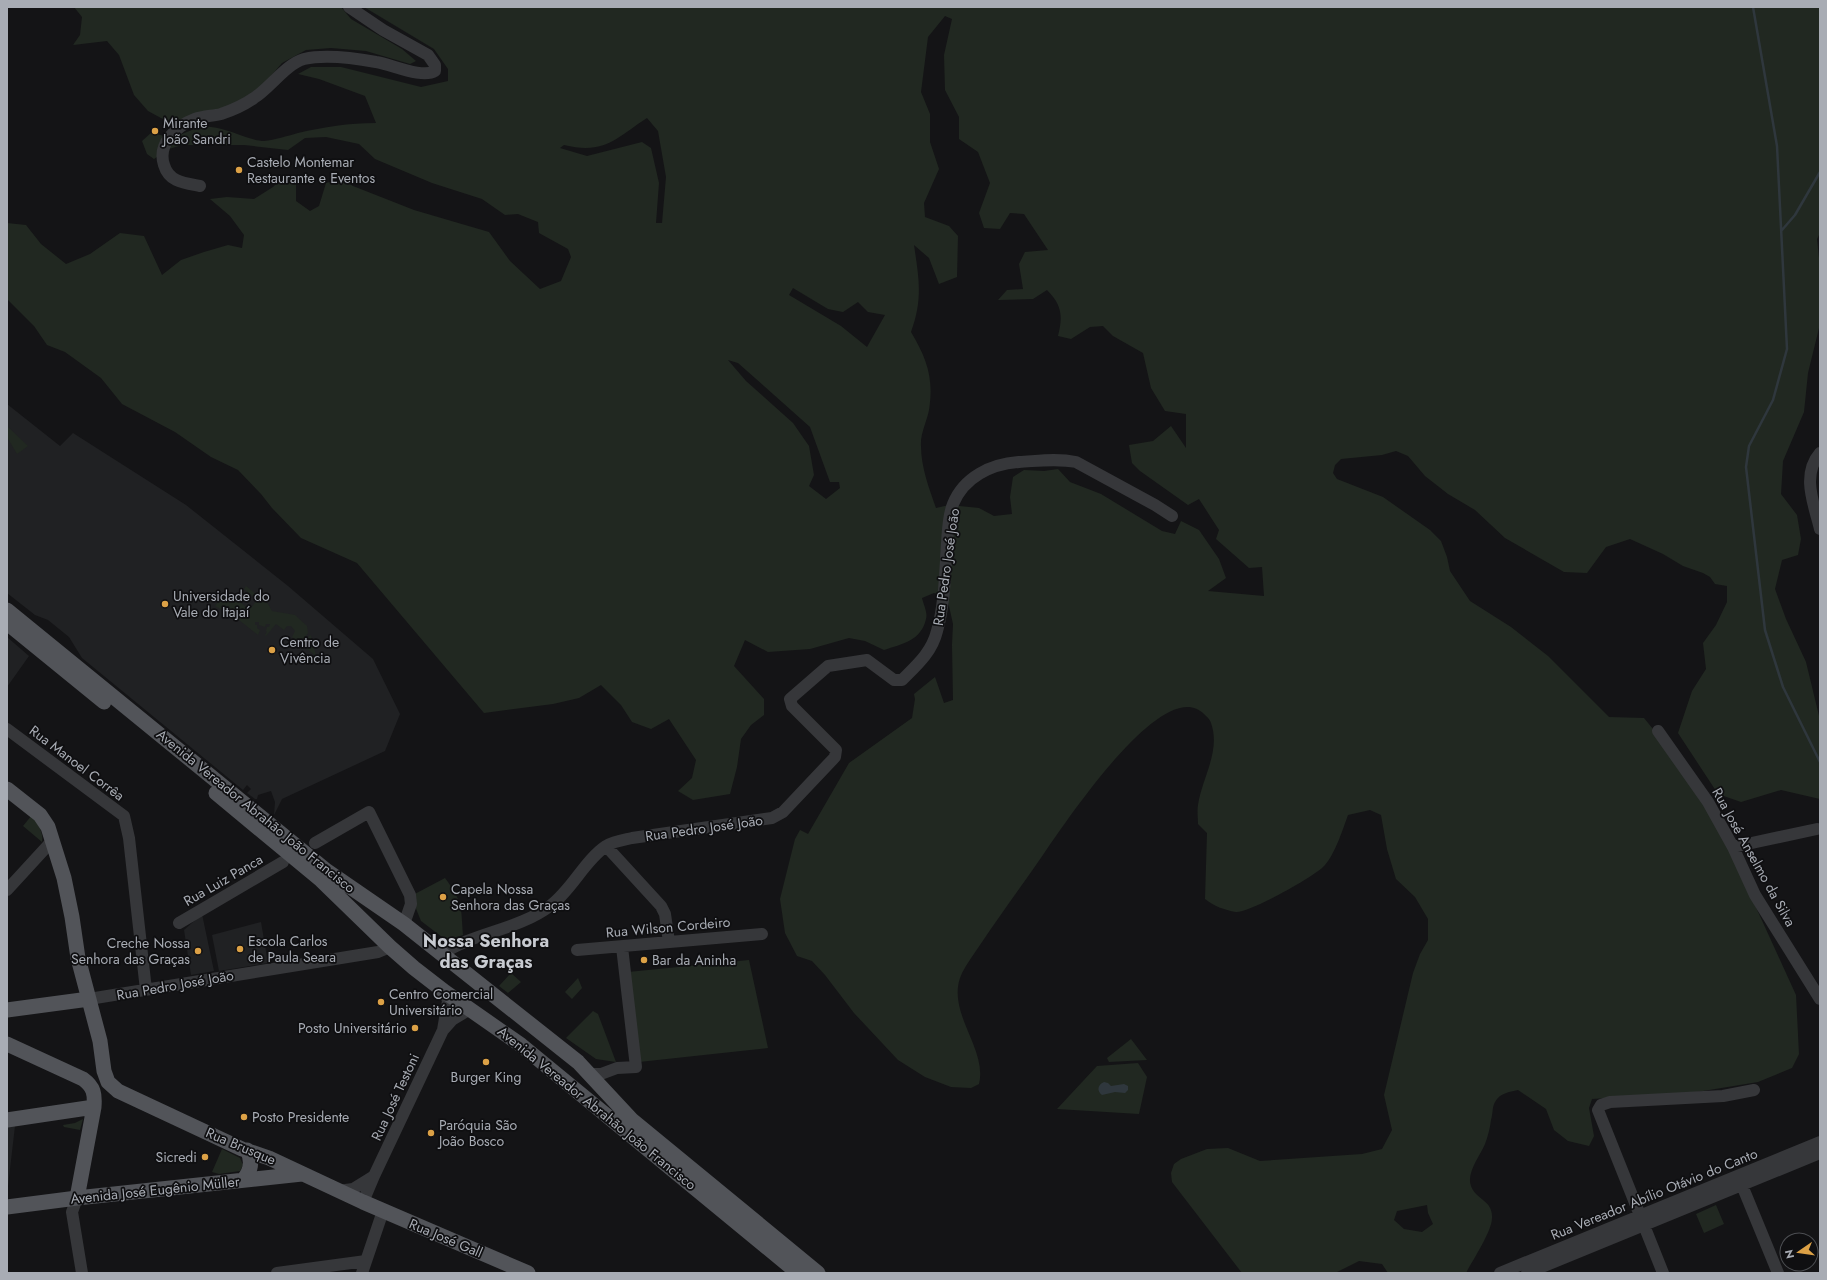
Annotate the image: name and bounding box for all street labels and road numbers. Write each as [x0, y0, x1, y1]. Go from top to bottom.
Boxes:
street label: Rua Pedro José João [928, 507, 964, 627]
street label: Rua Manoel Corrêa [25, 721, 129, 805]
street label: Avenida Vereador Abrahão João Francisco [152, 724, 360, 898]
street label: Rua José Anselmo da Silva [1707, 784, 1801, 930]
street label: Rua Pedro José João [644, 810, 764, 846]
street label: Rua Luiz Panca [180, 849, 266, 911]
street label: Rua Wilson Cordeiro [605, 912, 731, 942]
street label: Rua Pedro José João [115, 965, 235, 1005]
street label: Avenida Vereador Abrahão João Francisco [493, 1021, 701, 1195]
street label: Rua José Testoni [366, 1050, 424, 1144]
street label: Rua Brusque [203, 1122, 279, 1170]
street label: Rua Vereador Abílio Otávio do Canto [1548, 1143, 1761, 1245]
street label: Avenida José Eugênio Müller [69, 1171, 241, 1209]
street label: Rua José Gall [406, 1214, 486, 1262]

